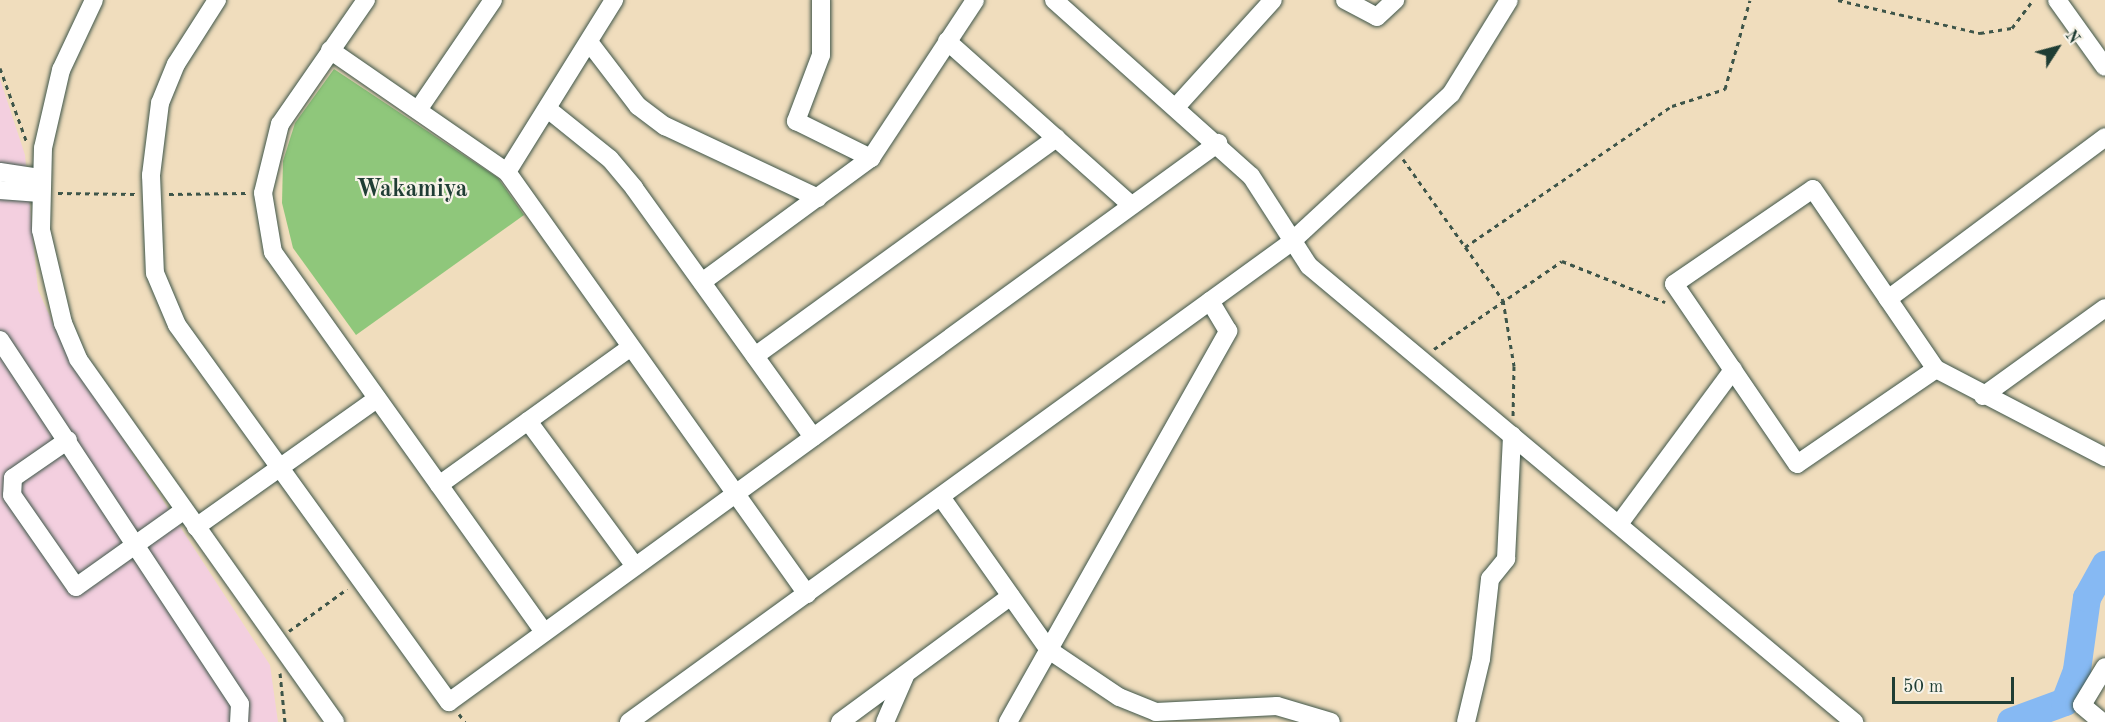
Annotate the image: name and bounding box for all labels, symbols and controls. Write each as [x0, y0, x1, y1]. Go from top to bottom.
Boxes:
north arrow [2027, 18, 2087, 78]
text: N [2061, 28, 2082, 47]
district label: Wakamiya [356, 177, 468, 205]
scale bar [1895, 665, 2016, 703]
text: 50 m [1903, 678, 1943, 696]

